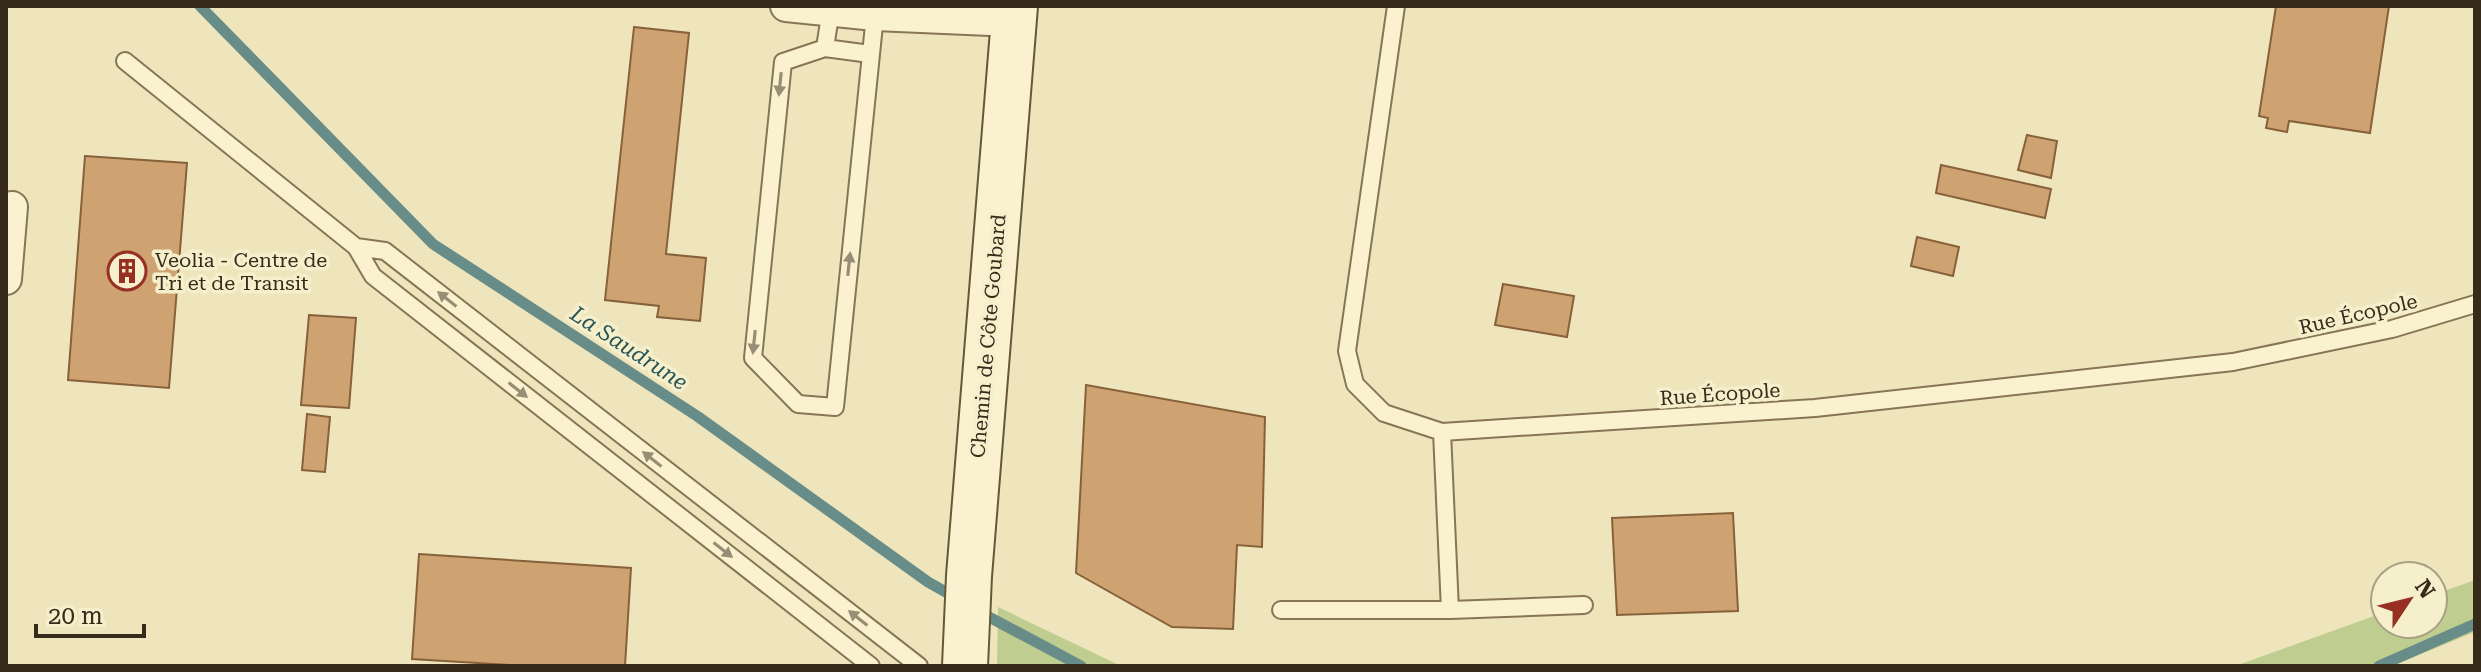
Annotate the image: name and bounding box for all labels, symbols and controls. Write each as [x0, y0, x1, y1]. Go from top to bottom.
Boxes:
one-way arrow [774, 72, 787, 97]
street label: Chemin de Côte Goubard [965, 213, 1011, 459]
place label: Veolia - Centre de Tri et de Transit [155, 248, 327, 295]
building icon: Veolia - Centre de Tri et de Transit [106, 250, 148, 292]
one-way arrow [843, 251, 856, 276]
street label: Rue Écopole [2296, 289, 2420, 339]
one-way arrow [437, 292, 457, 308]
water label: La Saudrune [565, 300, 692, 395]
one-way arrow [748, 330, 761, 355]
street label: Rue Écopole [1659, 378, 1781, 410]
one-way arrow [508, 381, 528, 397]
one-way arrow [642, 451, 662, 467]
one-way arrow [712, 541, 733, 557]
north arrow [2369, 560, 2449, 640]
text: N [2410, 575, 2440, 603]
scale bar [36, 588, 144, 638]
text: 20 m [48, 602, 103, 630]
one-way arrow [847, 611, 868, 627]

